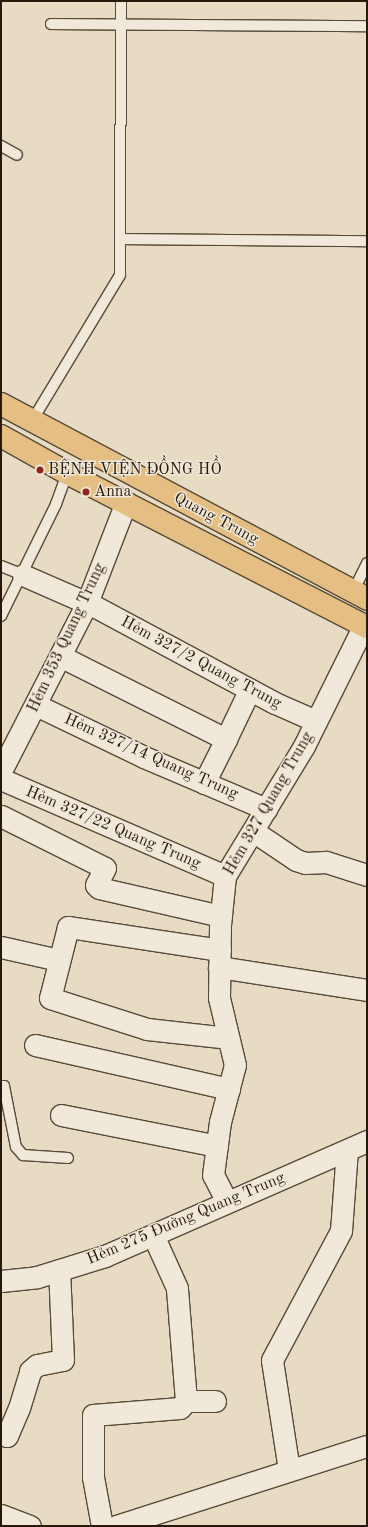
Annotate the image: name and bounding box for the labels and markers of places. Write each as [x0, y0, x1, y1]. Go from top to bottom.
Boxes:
place label: BỆNH VIỆN ĐỒNG HỒ [48, 460, 222, 480]
marker: BỆNH VIỆN ĐỒNG HỒ [35, 465, 45, 475]
place label: Anna [94, 482, 131, 502]
marker: Anna [81, 487, 91, 497]

